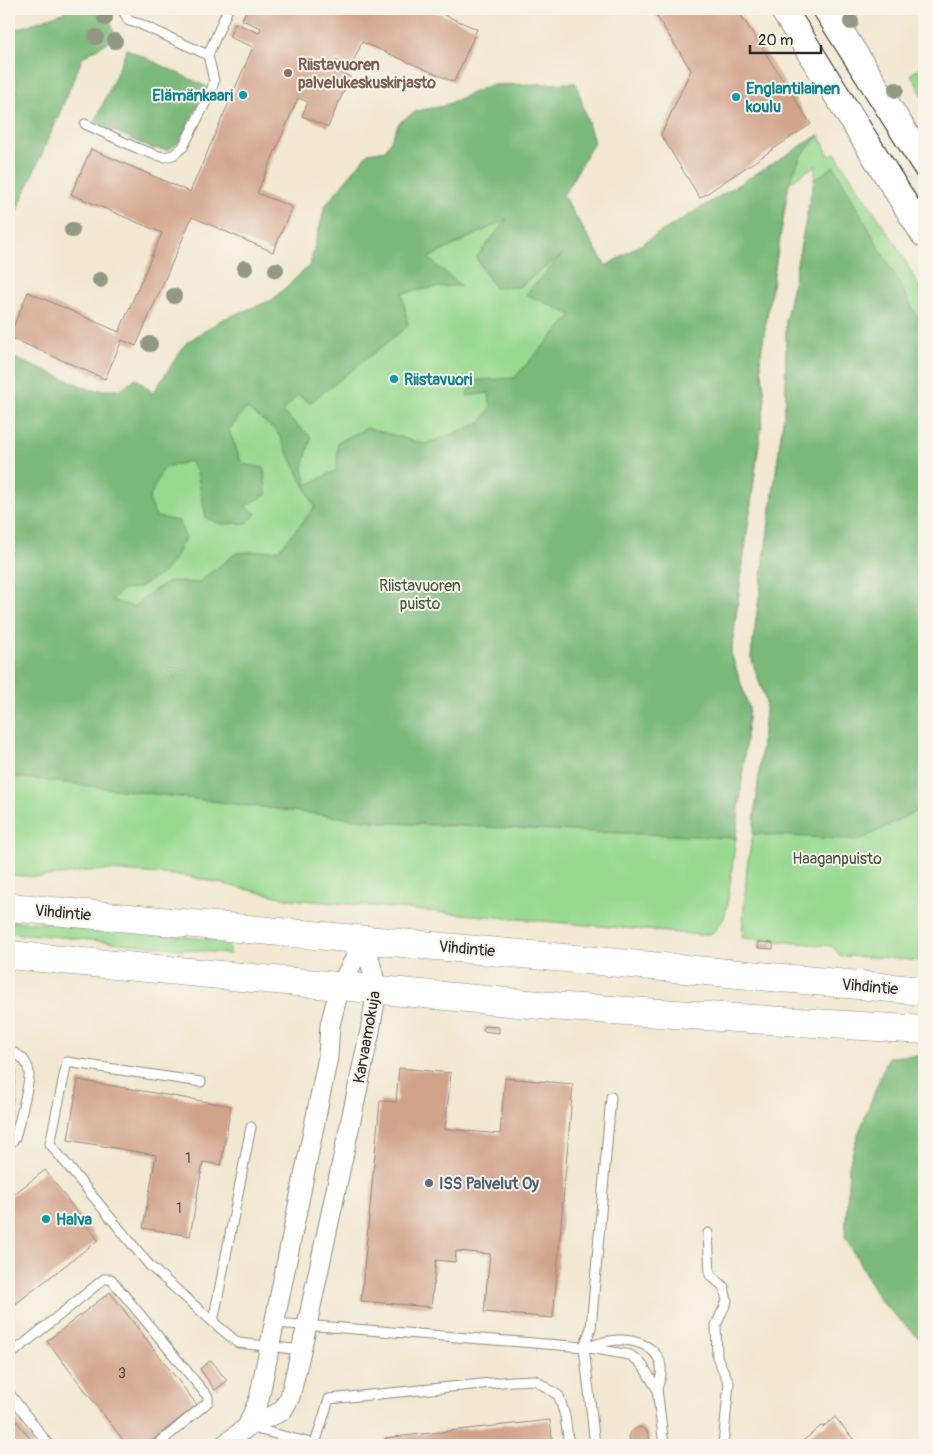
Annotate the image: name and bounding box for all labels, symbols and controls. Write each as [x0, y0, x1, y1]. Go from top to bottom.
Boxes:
scale bar [750, 22, 822, 54]
text: 20 m [758, 31, 793, 50]
place label: Riistavuoren palvelukeskuskirjasto [298, 55, 436, 93]
marker: Riistavuoren palvelukeskuskirjasto [282, 67, 294, 79]
place label: Englantilainen koulu [745, 79, 840, 117]
place label: Elämänkaari [152, 86, 233, 106]
marker: Elämänkaari [237, 89, 249, 101]
marker: Englantilainen koulu [730, 91, 742, 103]
place label: Riistavuori [404, 370, 473, 390]
marker: Riistavuori [388, 373, 400, 385]
park label: Riistavuoren puisto [379, 576, 461, 614]
park label: Haaganpuisto [792, 849, 882, 869]
street label: Vihdintie [34, 901, 92, 925]
street label: Vihdintie [438, 937, 496, 961]
street label: Vihdintie [841, 975, 899, 999]
street label: Karvaamokuja [349, 989, 385, 1085]
house number: 1 [185, 1150, 191, 1167]
place label: ISS Palvelut Oy [439, 1174, 539, 1194]
marker: ISS Palvelut Oy [423, 1177, 435, 1189]
house number: 1 [176, 1200, 182, 1217]
place label: Halva [56, 1210, 93, 1230]
marker: Halva [40, 1213, 52, 1225]
house number: 3 [118, 1365, 126, 1382]

